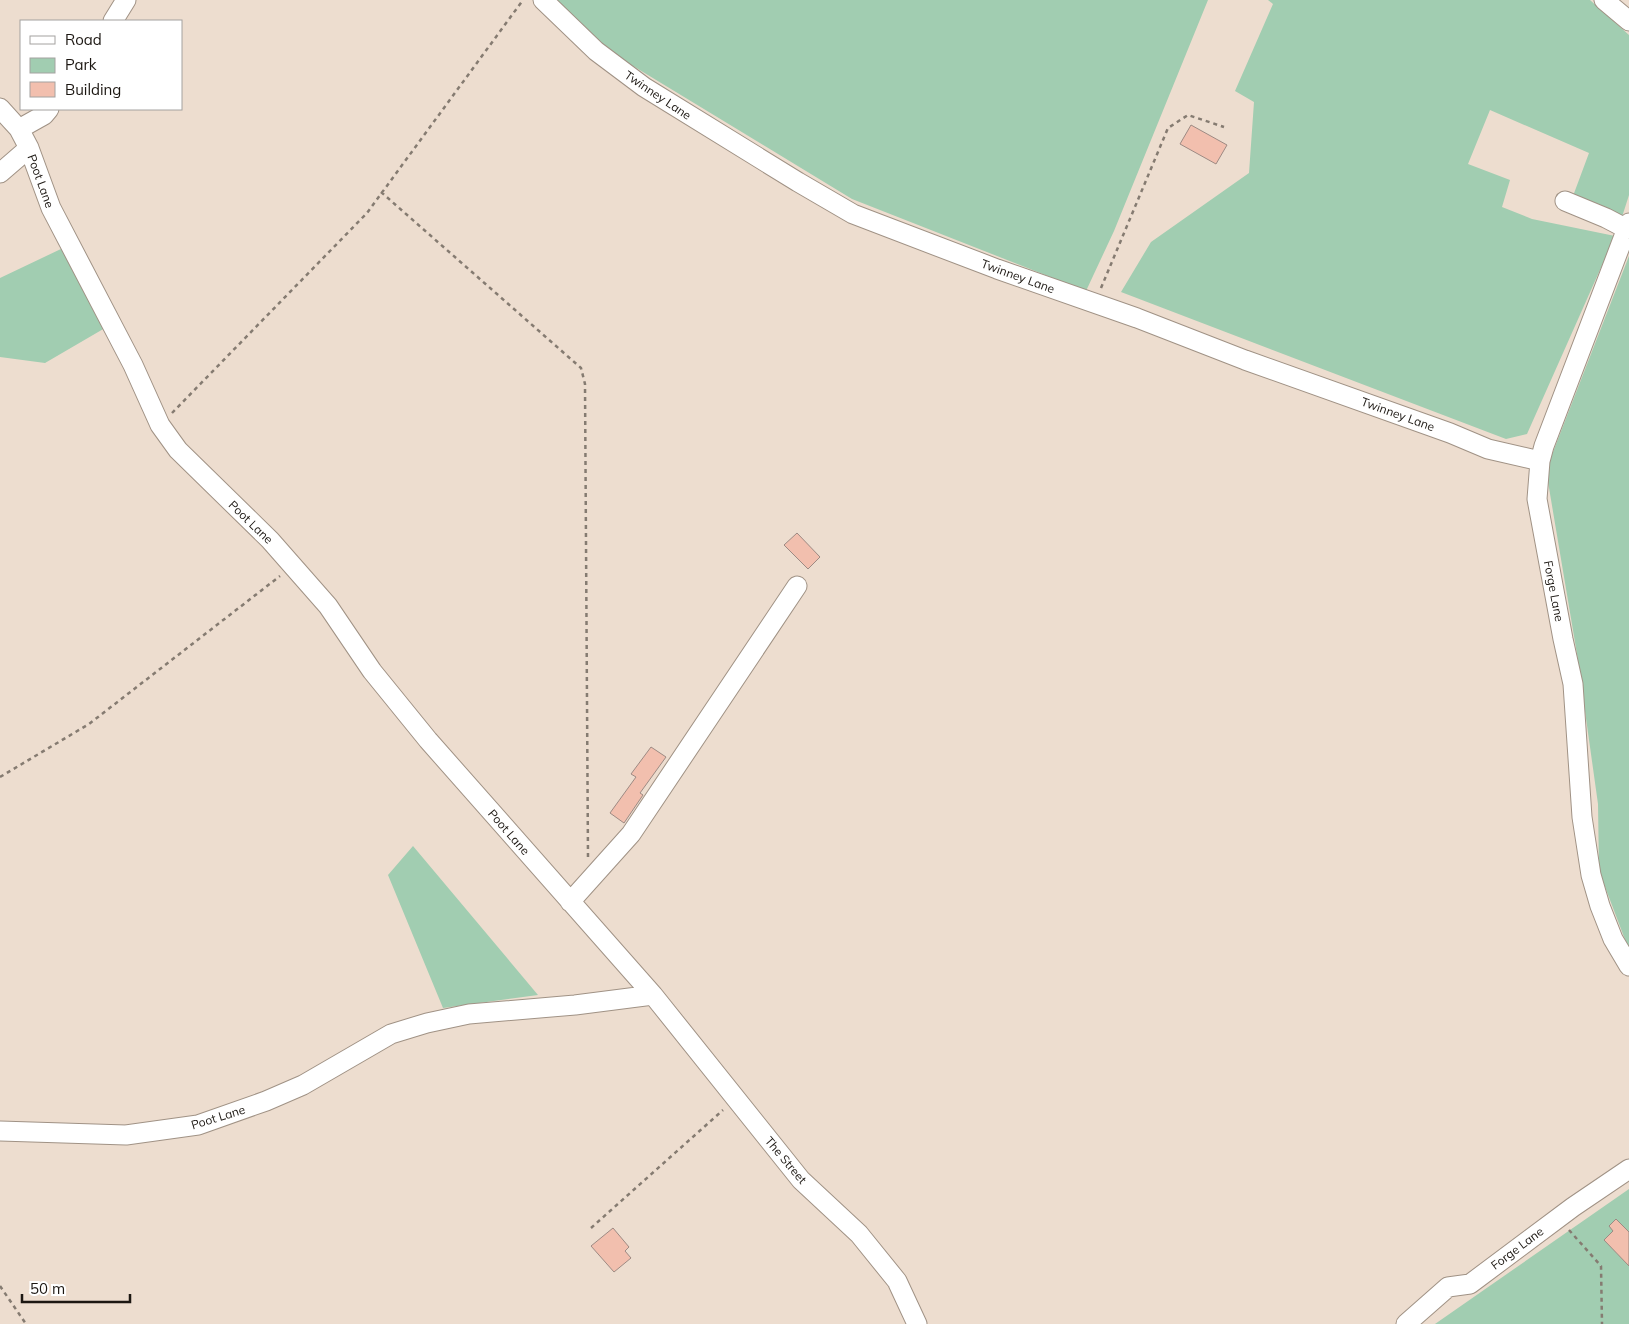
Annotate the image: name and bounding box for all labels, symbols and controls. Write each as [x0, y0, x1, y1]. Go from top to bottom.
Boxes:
legend [20, 20, 182, 110]
text: Road [65, 30, 102, 49]
text: Park [65, 55, 97, 74]
street label: Twinney Lane [622, 67, 694, 123]
text: Building [65, 80, 121, 99]
street label: Poot Lane [24, 152, 58, 210]
street label: Twinney Lane [979, 256, 1057, 296]
street label: Twinney Lane [1359, 394, 1437, 434]
street label: Poot Lane [226, 497, 276, 547]
street label: Forge Lane [1541, 559, 1567, 623]
street label: Poot Lane [485, 806, 533, 858]
street label: Poot Lane [189, 1102, 247, 1132]
street label: The Street [762, 1133, 810, 1187]
street label: Forge Lane [1488, 1223, 1546, 1273]
scale bar [22, 1272, 130, 1304]
text: 50 m [30, 1279, 65, 1298]

